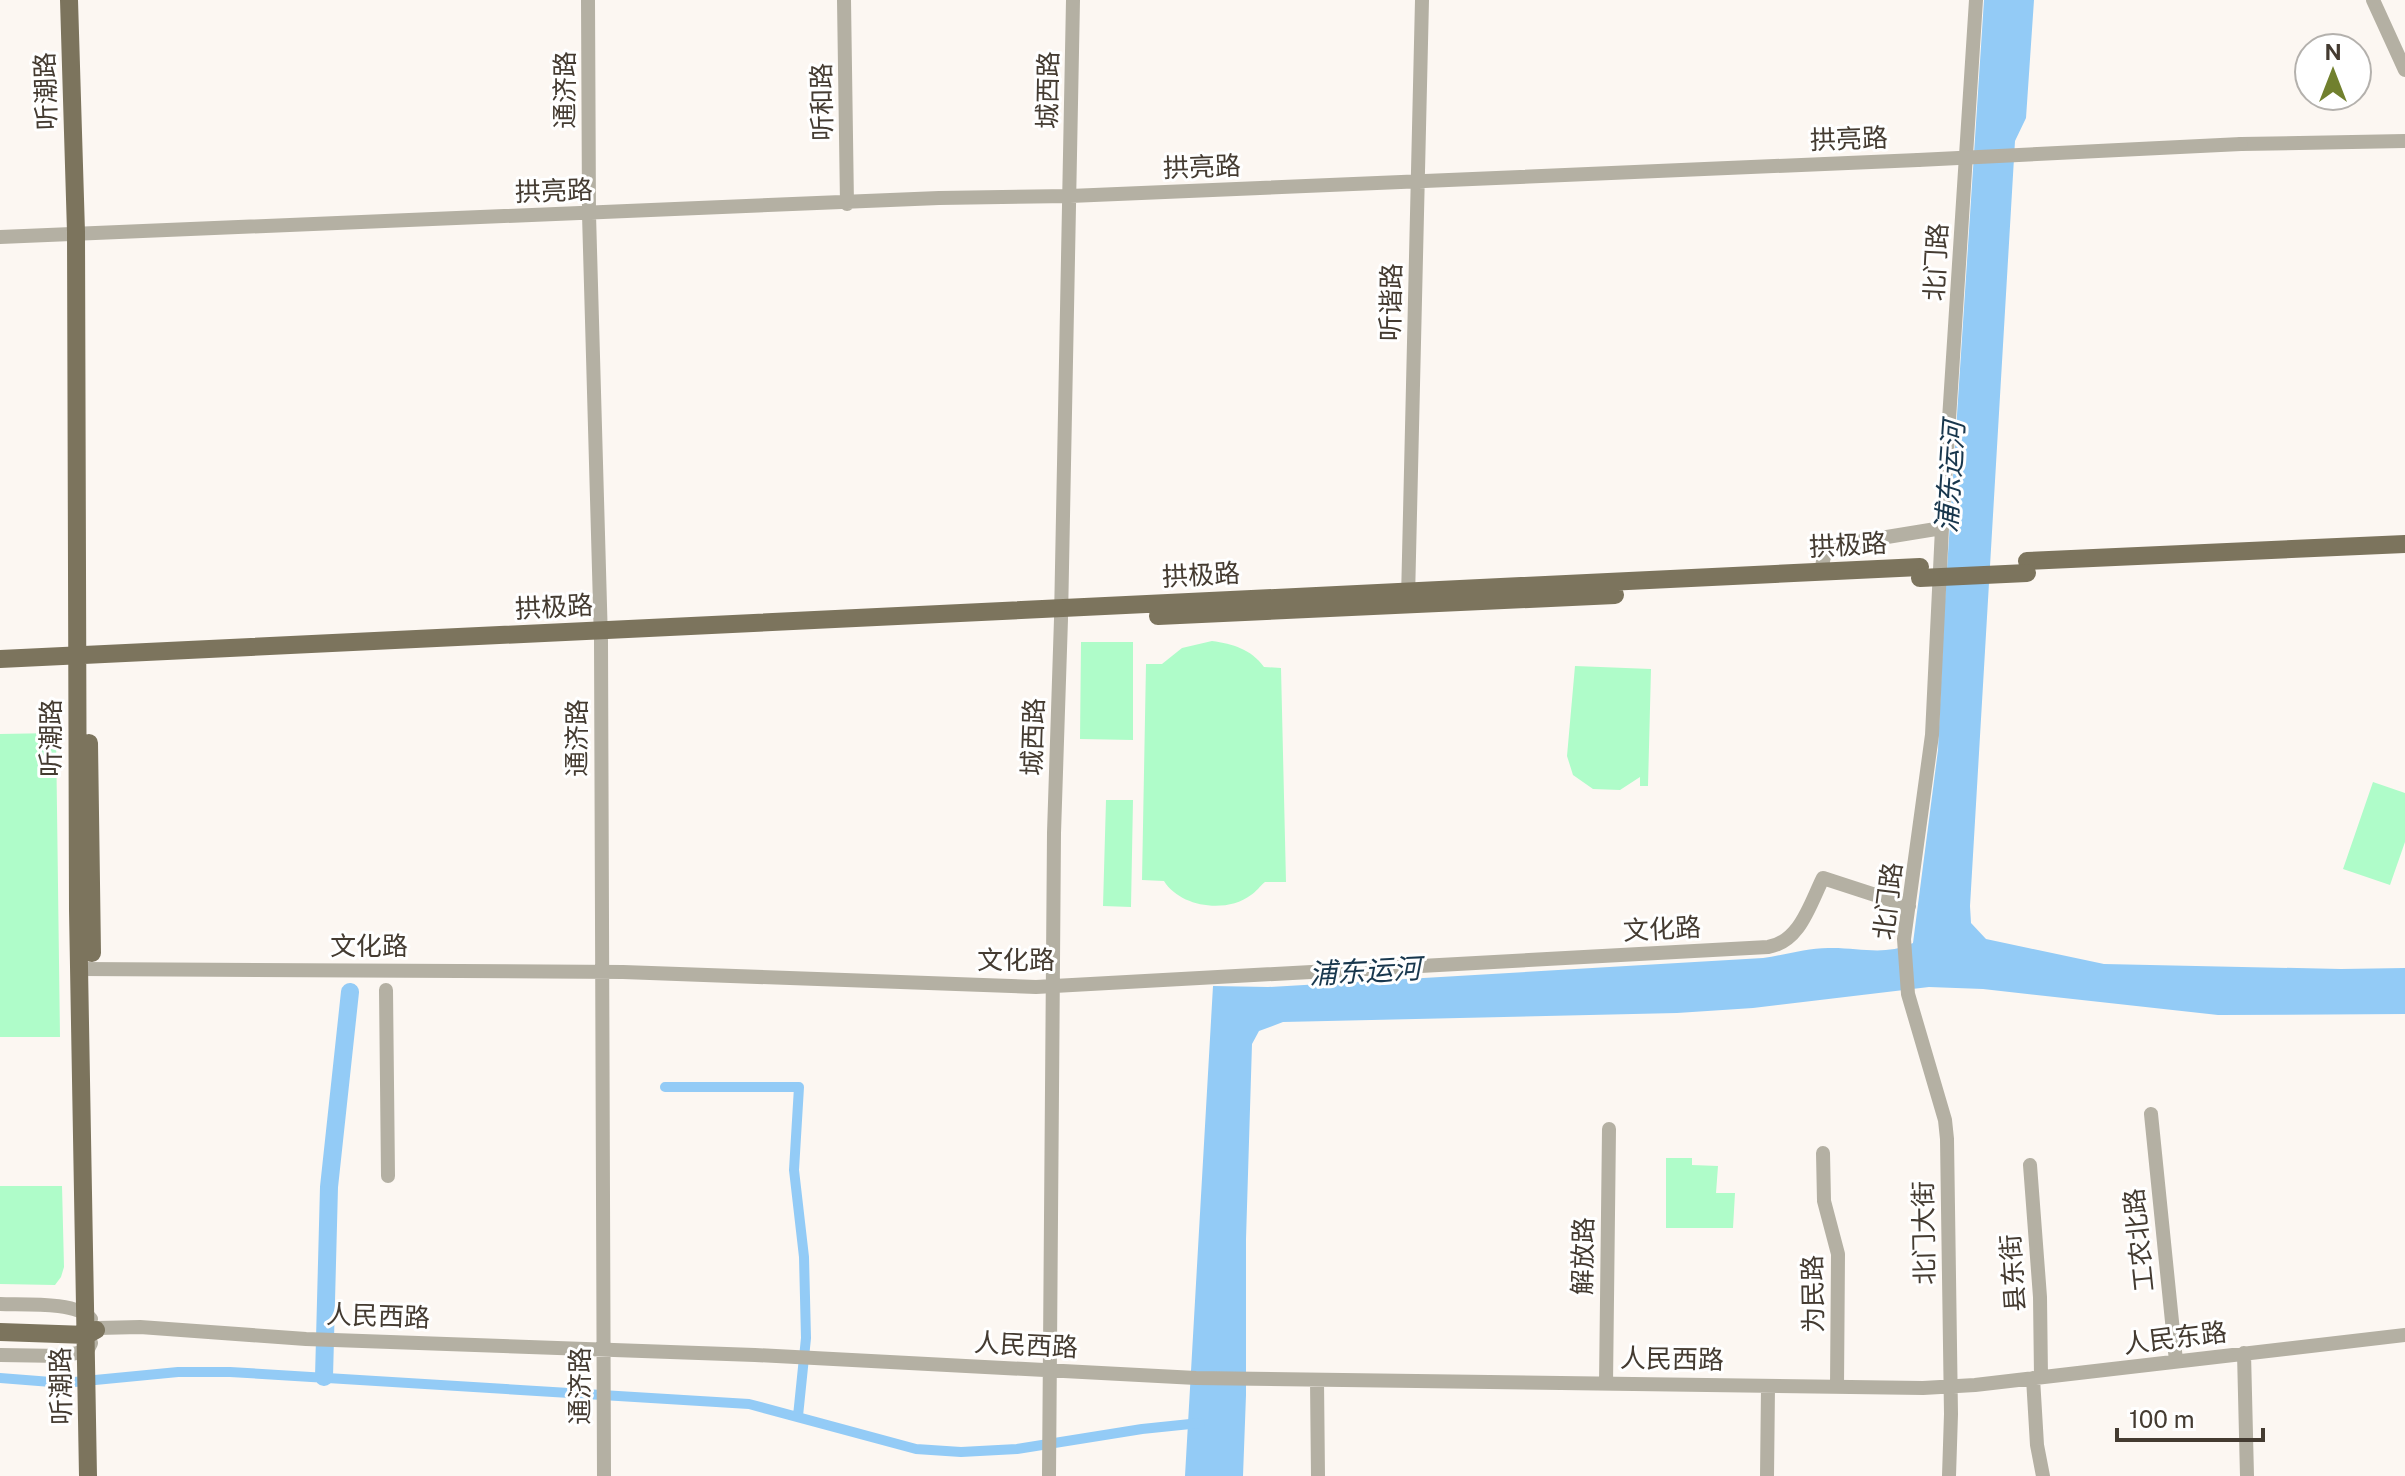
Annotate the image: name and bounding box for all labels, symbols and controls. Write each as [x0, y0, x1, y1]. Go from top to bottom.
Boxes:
north arrow [2293, 32, 2373, 112]
text: N [2324, 39, 2342, 65]
street label: 听潮路 [29, 51, 62, 131]
street label: 通济路 [549, 51, 580, 129]
street label: 城西路 [1031, 51, 1064, 129]
street label: 听和路 [805, 63, 838, 141]
street label: 拱亮路 [1809, 122, 1889, 155]
street label: 拱亮路 [1162, 150, 1242, 183]
street label: 拱亮路 [514, 174, 594, 207]
street label: 北门路 [1918, 222, 1953, 302]
street label: 听谐路 [1374, 263, 1407, 341]
water label: 浦东运河 [1929, 415, 1970, 534]
street label: 拱极路 [1808, 527, 1888, 562]
street label: 拱极路 [1161, 557, 1241, 592]
street label: 拱极路 [514, 589, 594, 624]
street label: 城西路 [1016, 697, 1049, 777]
street label: 听潮路 [35, 699, 66, 777]
street label: 通济路 [561, 699, 592, 777]
street label: 北门路 [1867, 860, 1908, 942]
street label: 文化路 [1622, 911, 1702, 946]
street label: 文化路 [330, 930, 408, 961]
street label: 文化路 [977, 944, 1055, 975]
water label: 浦东运河 [1308, 951, 1427, 990]
street label: 北门大街 [1907, 1181, 1940, 1285]
street label: 工农北路 [2118, 1187, 2159, 1293]
street label: 解放路 [1566, 1217, 1599, 1295]
street label: 县东街 [1994, 1233, 2031, 1313]
street label: 为民路 [1796, 1255, 1829, 1333]
street label: 人民西路 [326, 1298, 431, 1333]
street label: 人民东路 [2121, 1316, 2228, 1359]
street label: 人民西路 [973, 1326, 1079, 1363]
street label: 人民西路 [1620, 1342, 1724, 1375]
street label: 听潮路 [44, 1347, 77, 1425]
street label: 通济路 [564, 1347, 595, 1425]
scale bar [2117, 1392, 2263, 1442]
text: 100 m [2129, 1405, 2195, 1433]

